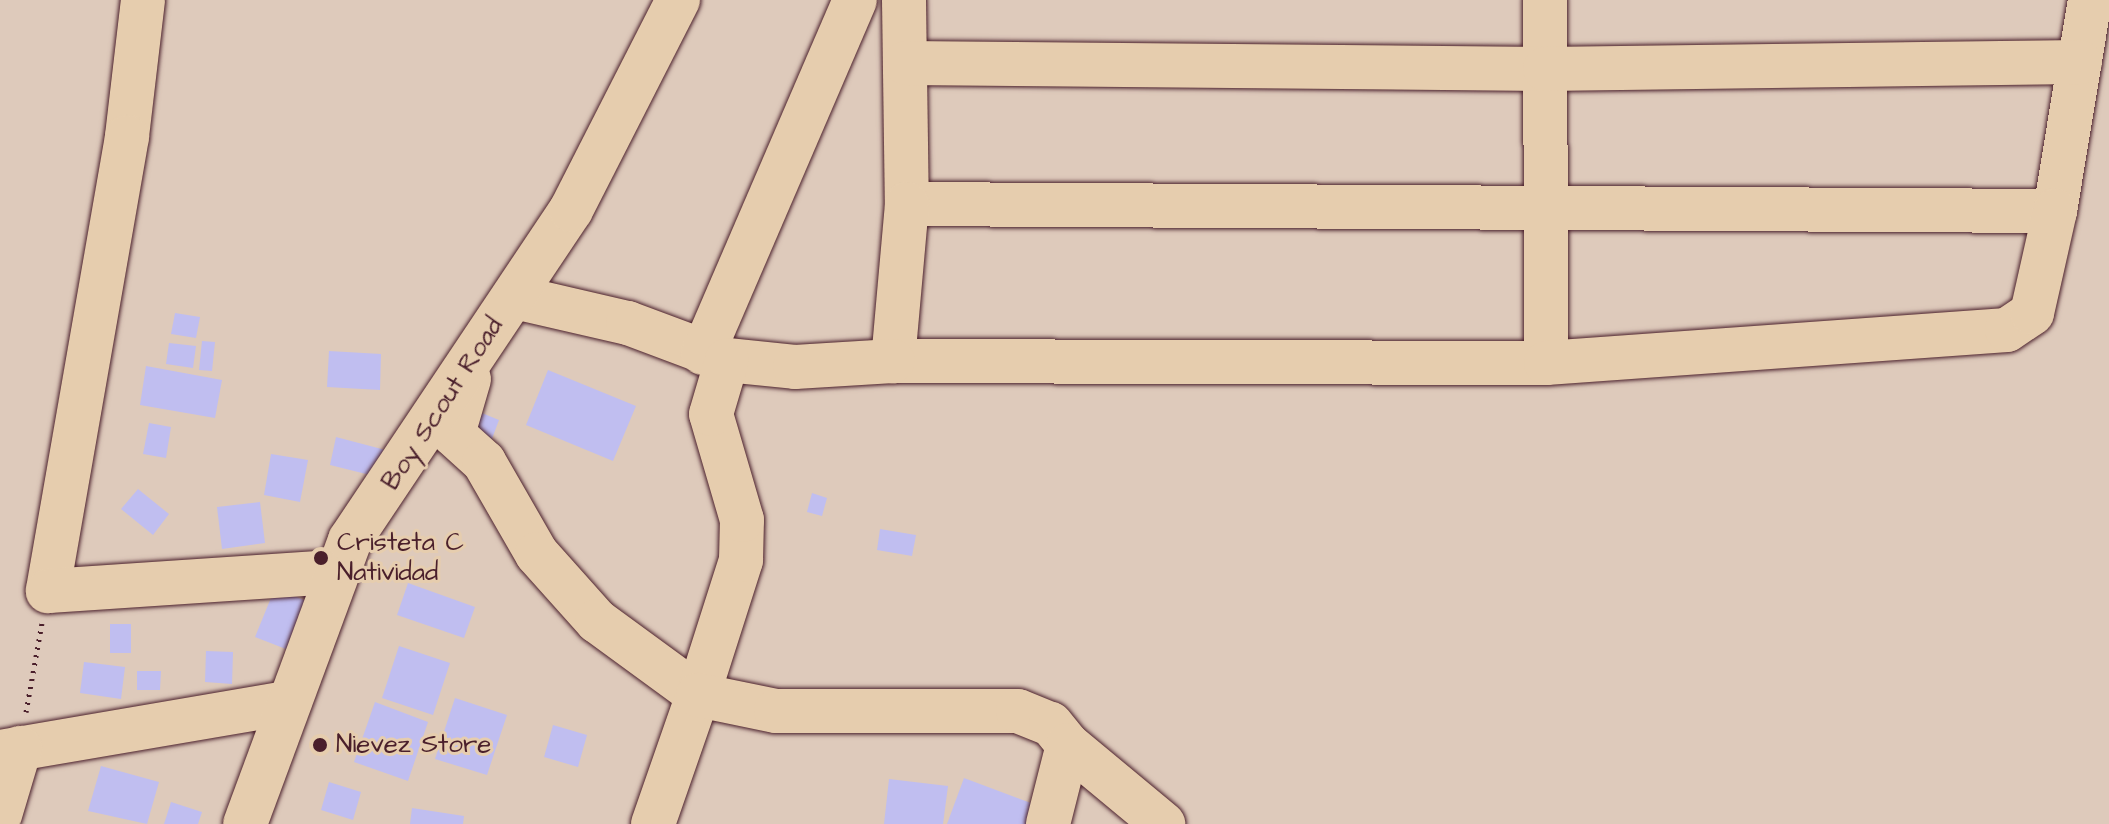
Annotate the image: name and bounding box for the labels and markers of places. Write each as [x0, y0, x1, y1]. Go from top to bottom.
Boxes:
place label: Cristeta C Natividad [337, 527, 464, 588]
marker: Cristeta C Natividad [312, 549, 330, 567]
place label: Nievez Store [336, 729, 491, 761]
marker: Nievez Store [311, 736, 329, 754]

